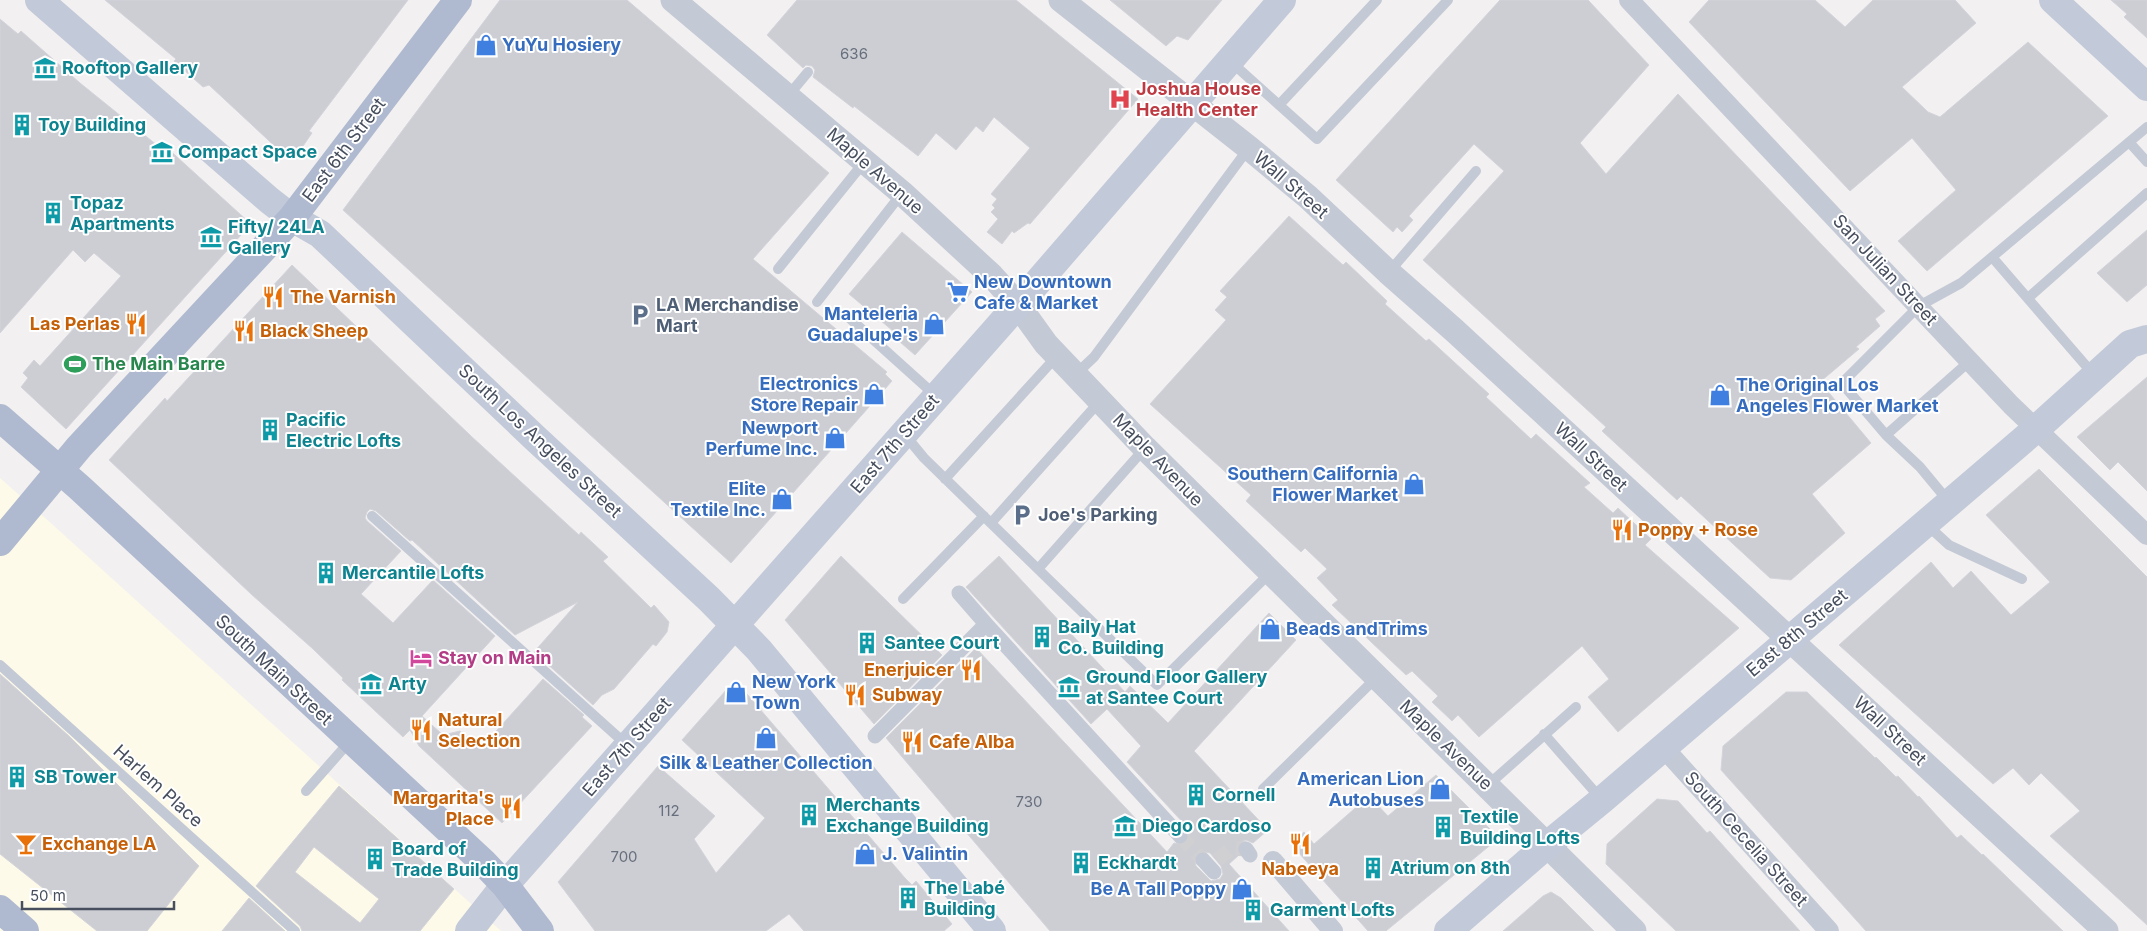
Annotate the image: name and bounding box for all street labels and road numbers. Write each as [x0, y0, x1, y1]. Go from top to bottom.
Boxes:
street label: East 6th Street [298, 93, 390, 206]
street label: Maple Avenue [823, 123, 928, 218]
street label: Wall Street [1250, 147, 1333, 223]
street label: San Julian Street [1829, 210, 1942, 329]
street label: South Los Angeles Street [455, 360, 626, 522]
street label: East 7th Street [846, 390, 943, 497]
street label: Maple Avenue [1109, 409, 1208, 510]
street label: Wall Street [1551, 418, 1632, 496]
street label: East 8th Street [1742, 584, 1851, 681]
street label: South Main Street [212, 610, 337, 729]
street label: Wall Street [1850, 692, 1931, 770]
street label: East 7th Street [578, 693, 675, 800]
street label: Maple Avenue [1396, 695, 1497, 794]
street label: Harlem Place [109, 740, 207, 831]
street label: South Cecelia Street [1680, 767, 1812, 910]

